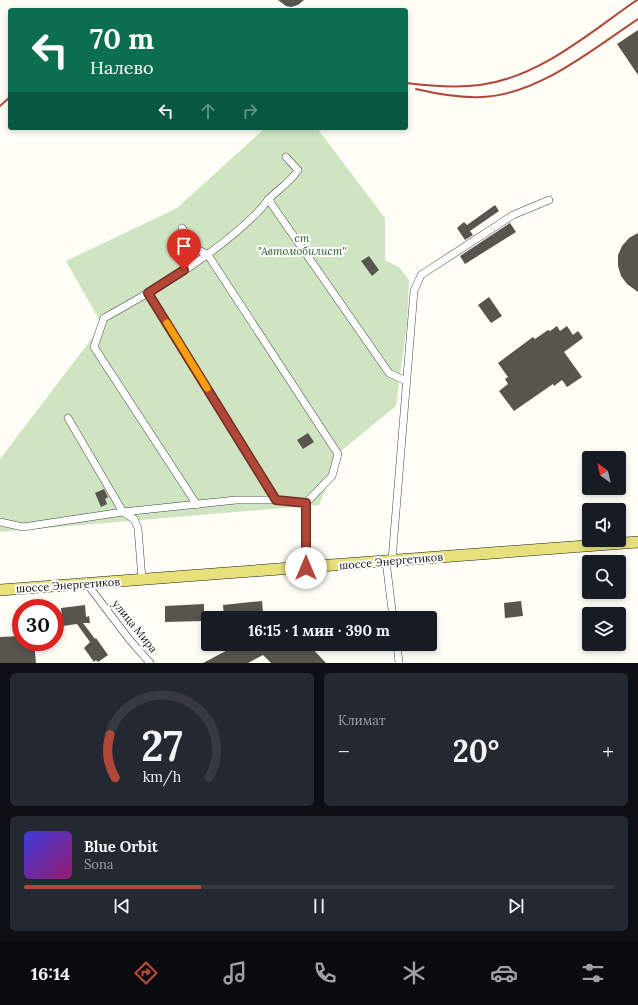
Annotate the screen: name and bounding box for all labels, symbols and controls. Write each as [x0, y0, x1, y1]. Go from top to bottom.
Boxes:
text: 70 m [90, 21, 154, 57]
icon: left [24, 24, 76, 76]
text: Налево [90, 56, 154, 79]
icon: left [155, 100, 177, 122]
icon: ahead [197, 100, 219, 122]
icon: right [239, 100, 261, 122]
pin [167, 229, 201, 270]
park label: ст "Автомобилист" [258, 231, 346, 258]
icon: arrive [173, 235, 195, 257]
north arrow [582, 451, 626, 495]
map controls [582, 451, 626, 651]
button: sound [582, 503, 626, 547]
position arrow [285, 547, 327, 589]
street label: шоссе Энергетиков [339, 549, 444, 573]
button: search [582, 555, 626, 599]
street label: шоссе Энергетиков [16, 574, 121, 596]
street label: улица Мира [109, 597, 161, 655]
speed limit sign: 30 [12, 599, 64, 651]
button: layers [582, 607, 626, 651]
text: 16:15 · 1 мин · 390 m [248, 621, 390, 640]
text: Климат [338, 712, 385, 729]
text: 27 [141, 718, 183, 771]
text: 20° [453, 732, 499, 770]
text: − [338, 737, 350, 765]
text: + [602, 737, 614, 765]
text: km/h [143, 767, 182, 786]
text: Blue Orbit [84, 837, 158, 856]
text: Sona [84, 856, 114, 873]
icon: previous [111, 895, 133, 917]
icon: pause [308, 895, 330, 917]
icon: next [505, 895, 527, 917]
icon: directions [132, 959, 160, 987]
icon: music [221, 959, 249, 987]
icon: phone [311, 959, 339, 987]
icon: climate [400, 959, 428, 987]
icon: car [490, 959, 518, 987]
icon: filters [579, 959, 607, 987]
text: 16:14 [31, 962, 70, 985]

